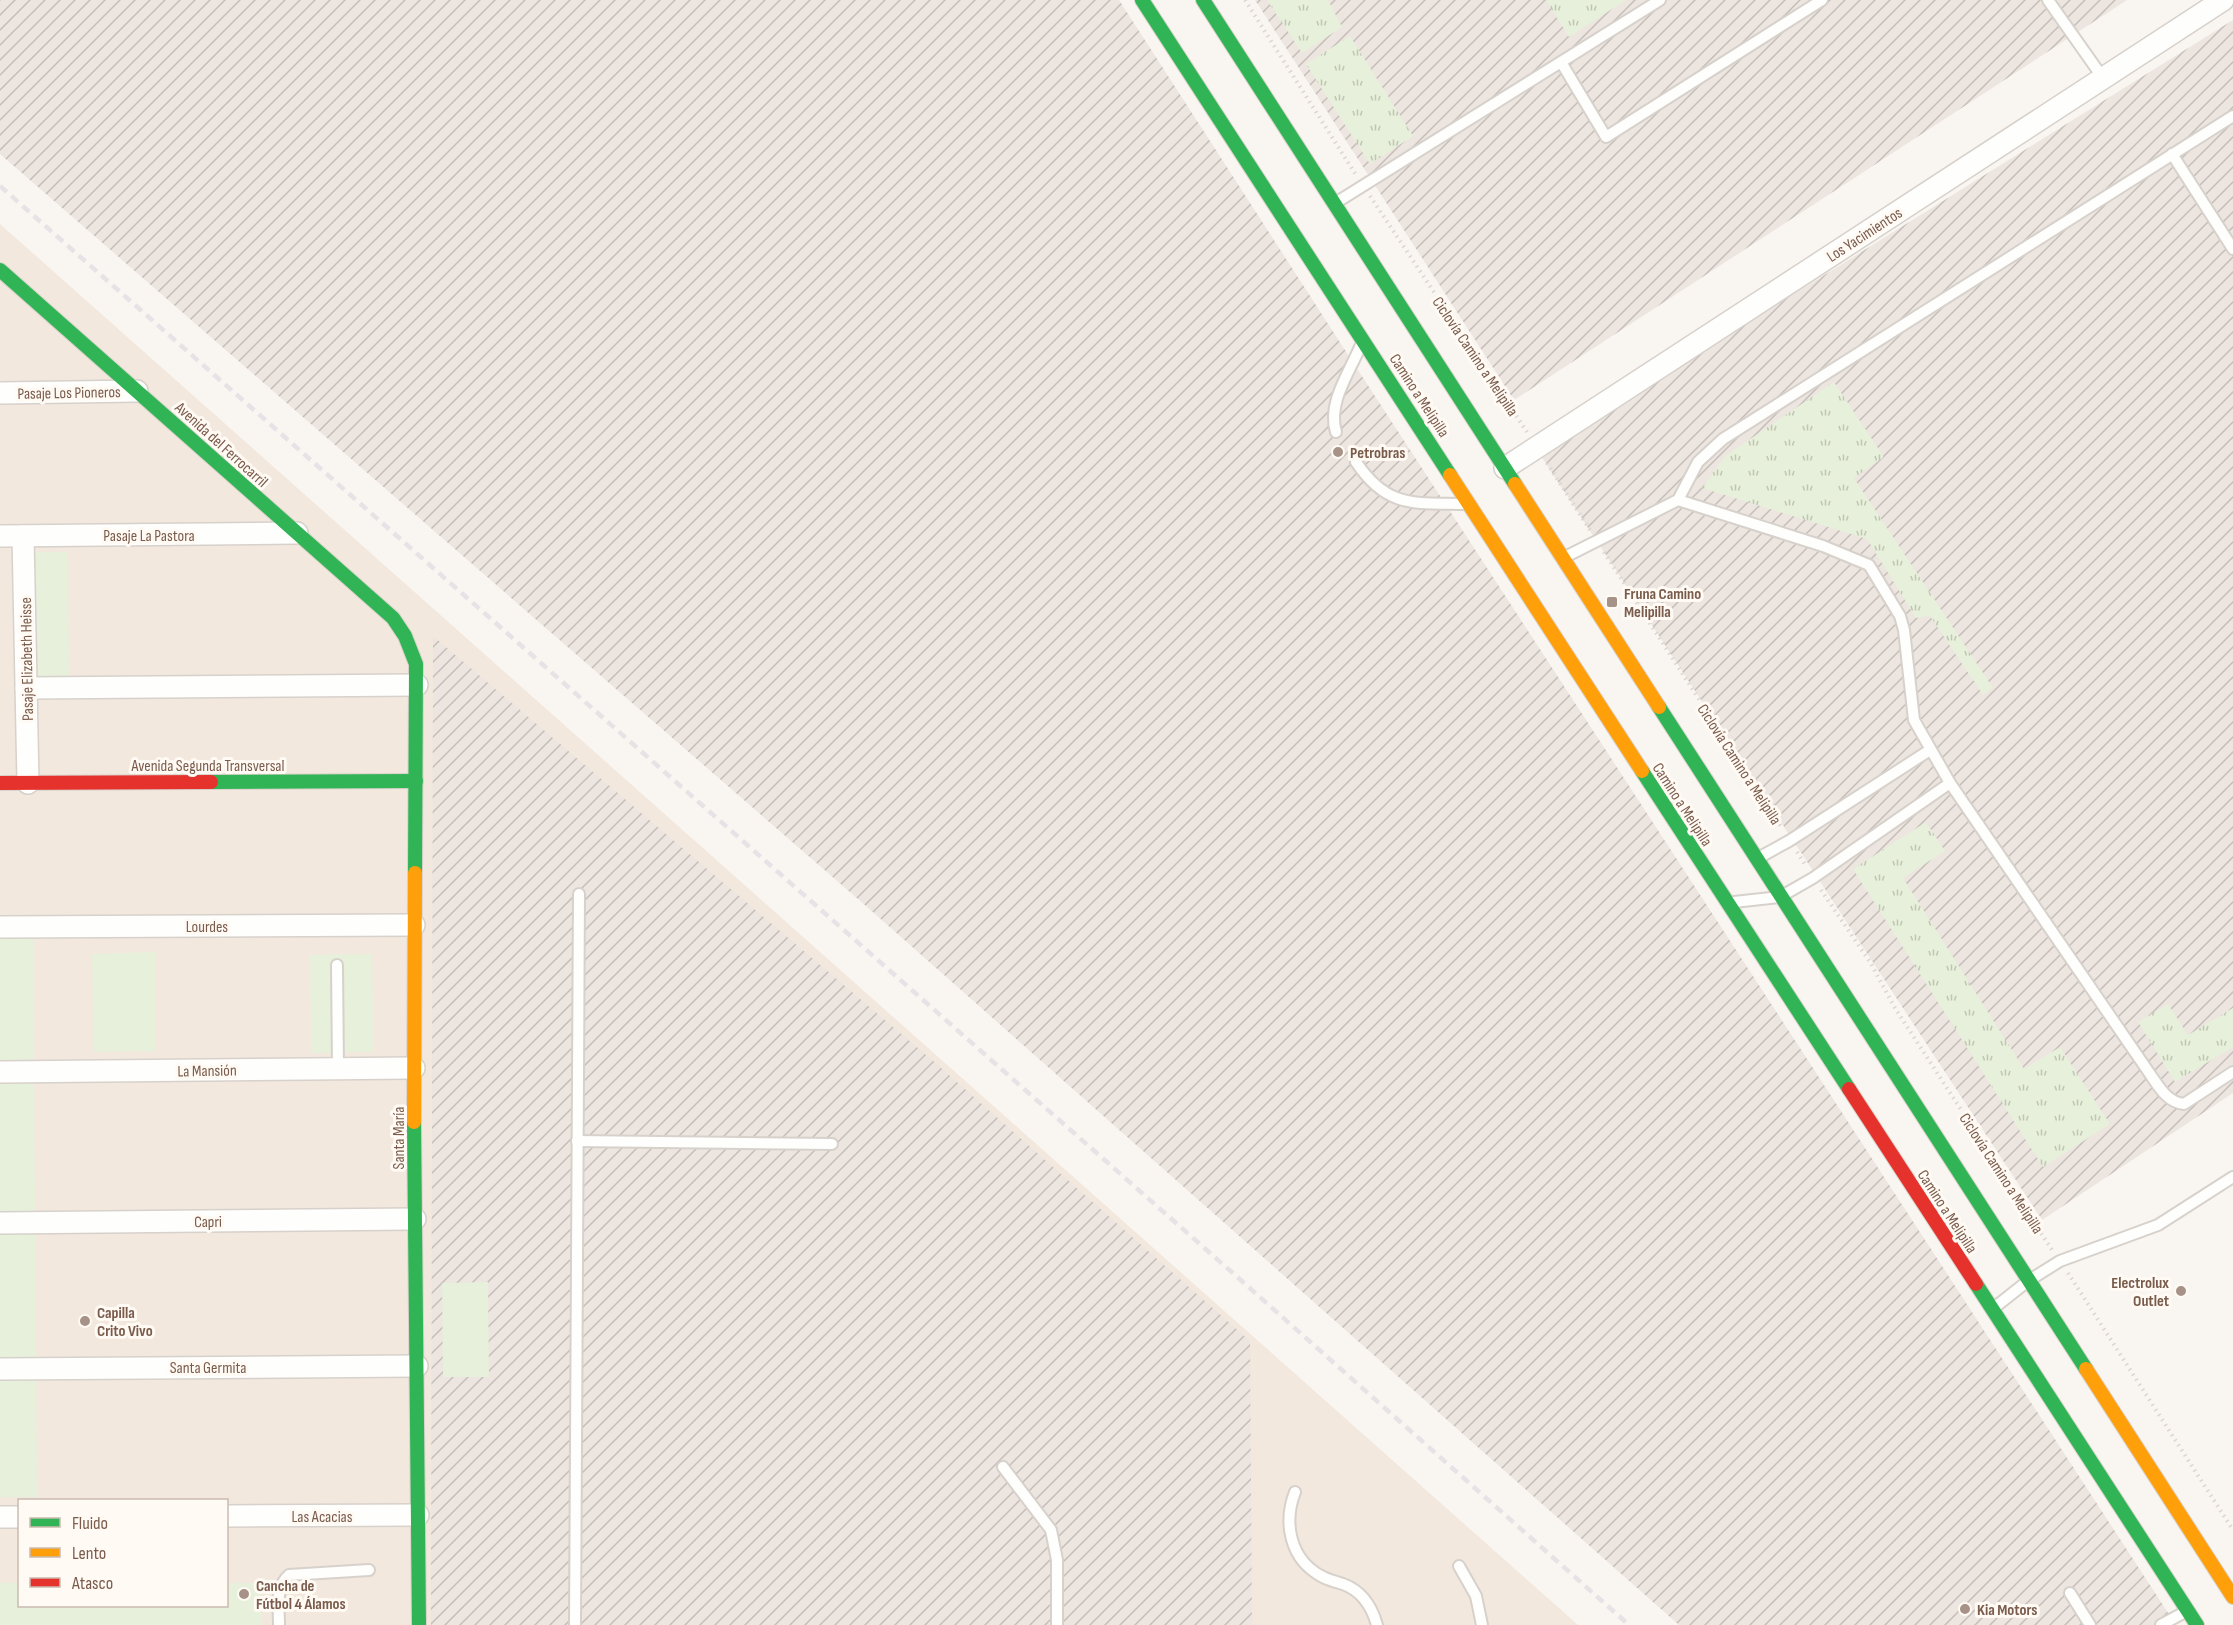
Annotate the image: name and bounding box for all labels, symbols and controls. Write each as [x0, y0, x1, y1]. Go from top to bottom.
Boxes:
street label: Los Yacimientos [1824, 204, 1906, 267]
street label: Ciclovía Camino a Melipilla [1428, 293, 1522, 420]
street label: Camino a Melipilla [1385, 351, 1453, 441]
street label: Pasaje Los Pioneros [17, 383, 121, 404]
street label: Avenida del Ferrocarril [170, 398, 271, 492]
place label: Petrobras [1350, 444, 1405, 463]
marker: Petrobras [1331, 445, 1345, 459]
street label: Pasaje La Pastora [103, 527, 195, 546]
place label: Fruna Camino Melipilla [1624, 585, 1701, 622]
marker: Fruna Camino Melipilla [1605, 595, 1619, 609]
street label: Pasaje Elizabeth Heisse [17, 597, 38, 721]
street label: Ciclovía Camino a Melipilla [1693, 701, 1785, 829]
street label: Avenida Segunda Transversal [131, 757, 284, 776]
street label: Camino a Melipilla [1648, 760, 1716, 850]
street label: Lourdes [186, 918, 228, 937]
street label: La Mansión [177, 1061, 237, 1082]
street label: Santa María [390, 1107, 409, 1169]
street label: Ciclovía Camino a Melipilla [1955, 1110, 2047, 1238]
street label: Camino a Melipilla [1913, 1167, 1981, 1257]
street label: Capri [194, 1213, 222, 1232]
place label: Electrolux Outlet [2111, 1274, 2169, 1311]
marker: Electrolux Outlet [2174, 1284, 2188, 1298]
place label: Capilla Crito Vivo [97, 1304, 153, 1341]
marker: Capilla Crito Vivo [78, 1314, 92, 1328]
street label: Santa Germita [170, 1359, 246, 1378]
legend [18, 1499, 228, 1607]
street label: Las Acacias [291, 1508, 353, 1527]
text: Fluido [72, 1513, 108, 1534]
text: Lento [72, 1543, 106, 1564]
text: Atasco [71, 1573, 113, 1594]
place label: Cancha de Fútbol 4 Álamos [256, 1577, 346, 1614]
marker: Cancha de Fútbol 4 Álamos [237, 1587, 251, 1601]
place label: Kia Motors [1977, 1601, 2037, 1620]
marker: Kia Motors [1958, 1602, 1972, 1616]

